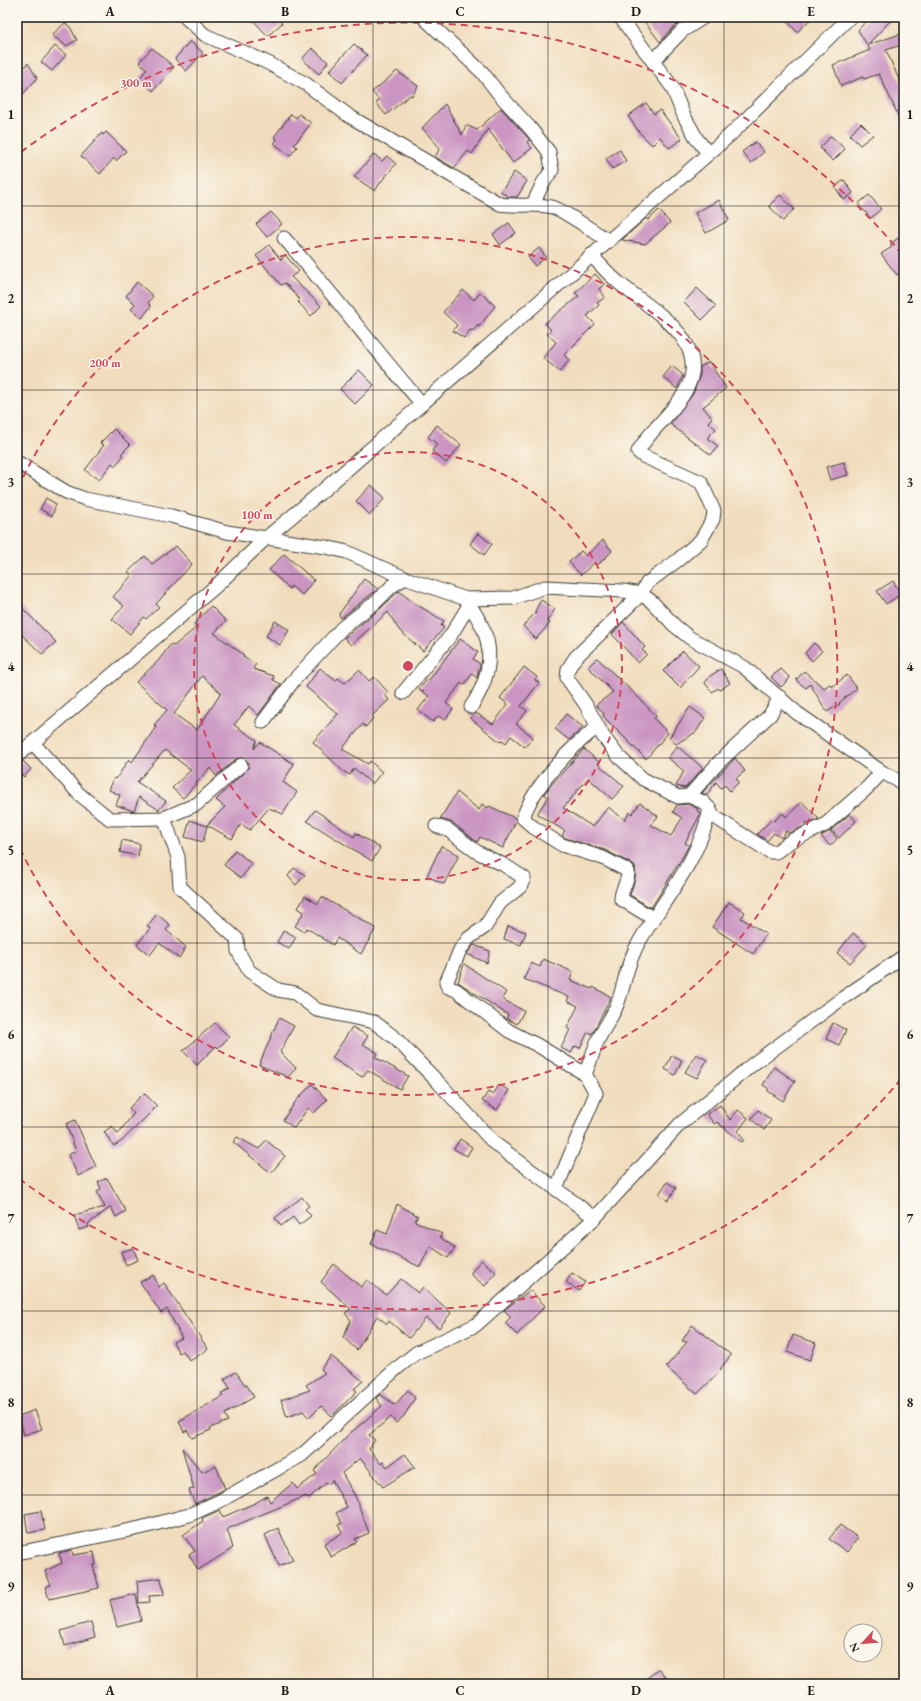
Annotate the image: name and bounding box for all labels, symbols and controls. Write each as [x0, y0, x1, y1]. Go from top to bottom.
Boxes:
text: A [104, 3, 115, 20]
text: B [281, 3, 289, 20]
text: C [455, 3, 465, 20]
text: D [631, 3, 641, 20]
text: E [807, 3, 815, 20]
text: 300 m [120, 75, 152, 91]
text: 1 [8, 106, 15, 123]
text: 1 [907, 106, 914, 123]
text: 2 [8, 290, 15, 307]
text: 2 [907, 290, 914, 307]
text: 200 m [89, 355, 121, 371]
text: 3 [8, 474, 15, 491]
text: 3 [907, 474, 914, 491]
text: 100 m [241, 507, 273, 523]
text: 4 [8, 658, 15, 675]
text: 4 [907, 658, 914, 675]
centre of rings [401, 659, 415, 673]
text: 5 [8, 842, 14, 859]
text: 5 [907, 842, 913, 859]
text: 6 [8, 1026, 15, 1043]
text: 6 [907, 1026, 914, 1043]
text: 7 [8, 1210, 15, 1227]
text: 7 [907, 1210, 914, 1227]
text: 8 [8, 1394, 15, 1411]
text: 8 [907, 1394, 914, 1411]
text: 9 [8, 1578, 15, 1595]
text: 9 [907, 1578, 914, 1595]
north arrow [843, 1623, 883, 1663]
text: N [846, 1640, 862, 1655]
text: A [104, 1682, 115, 1699]
text: B [281, 1682, 289, 1699]
text: C [455, 1682, 465, 1699]
text: D [631, 1682, 641, 1699]
text: E [807, 1682, 815, 1699]

